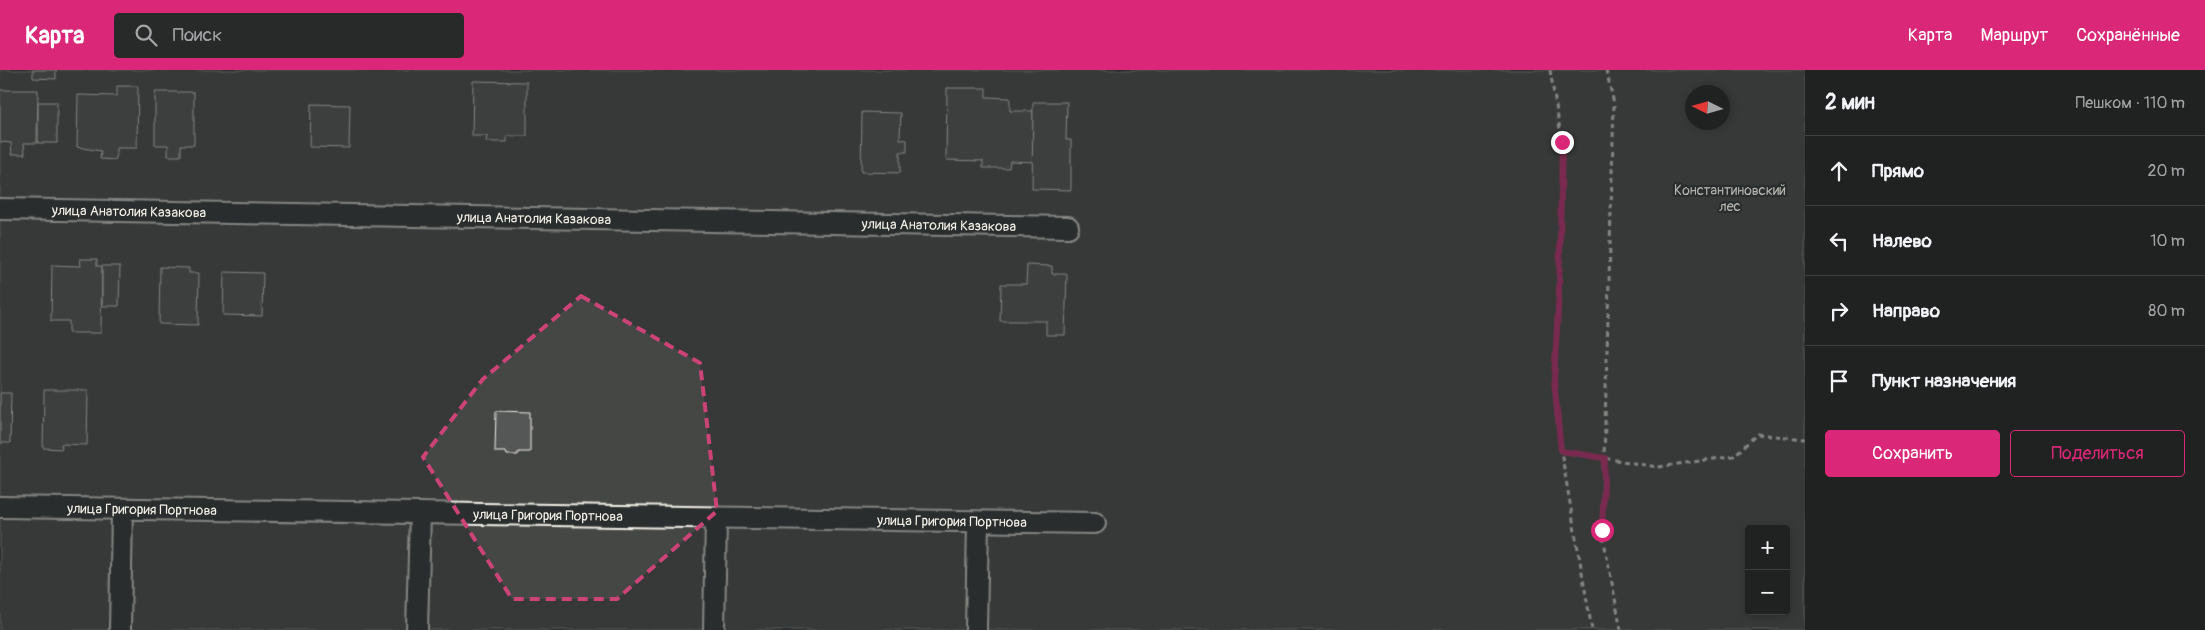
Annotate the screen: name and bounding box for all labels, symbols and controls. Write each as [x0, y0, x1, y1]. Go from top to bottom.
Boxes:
search box [114, 13, 464, 58]
text: Карта [25, 21, 84, 50]
icon: search [132, 21, 160, 49]
text: Поиск [172, 23, 222, 47]
text: Карта [1908, 24, 1952, 47]
text: Маршрут [1980, 24, 2048, 47]
text: Сохранённые [2076, 24, 2180, 47]
north arrow [1685, 85, 1730, 130]
text: 2 мин [1825, 89, 1875, 116]
text: Пешком · 110 m [2076, 93, 2185, 113]
route end [1551, 131, 1574, 154]
icon: ahead [1825, 157, 1853, 185]
text: Прямо [1872, 159, 1924, 183]
text: 20 m [2147, 161, 2185, 181]
park label: Константиновский лес [1674, 182, 1786, 215]
street label: улица Анатолия Казакова [51, 201, 206, 221]
street label: улица Анатолия Казакова [456, 208, 611, 228]
street label: улица Анатолия Казакова [861, 215, 1016, 235]
icon: left [1825, 227, 1853, 255]
text: Налево [1872, 229, 1932, 253]
text: 10 m [2150, 231, 2185, 251]
icon: right [1825, 297, 1853, 325]
text: Направо [1872, 299, 1940, 323]
text: 80 m [2148, 301, 2185, 321]
icon: arrive [1825, 367, 1853, 395]
text: Пункт назначения [1872, 369, 2016, 393]
button: Сохранить [1825, 430, 2000, 477]
button: Поделиться [2010, 430, 2185, 477]
street label: улица Григория Портнова [66, 499, 217, 519]
street label: улица Григория Портнова [472, 505, 623, 525]
street label: улица Григория Портнова [876, 511, 1027, 531]
route start [1591, 519, 1614, 542]
map controls [1745, 525, 1790, 615]
button: + [1745, 525, 1790, 570]
button: − [1745, 570, 1790, 615]

